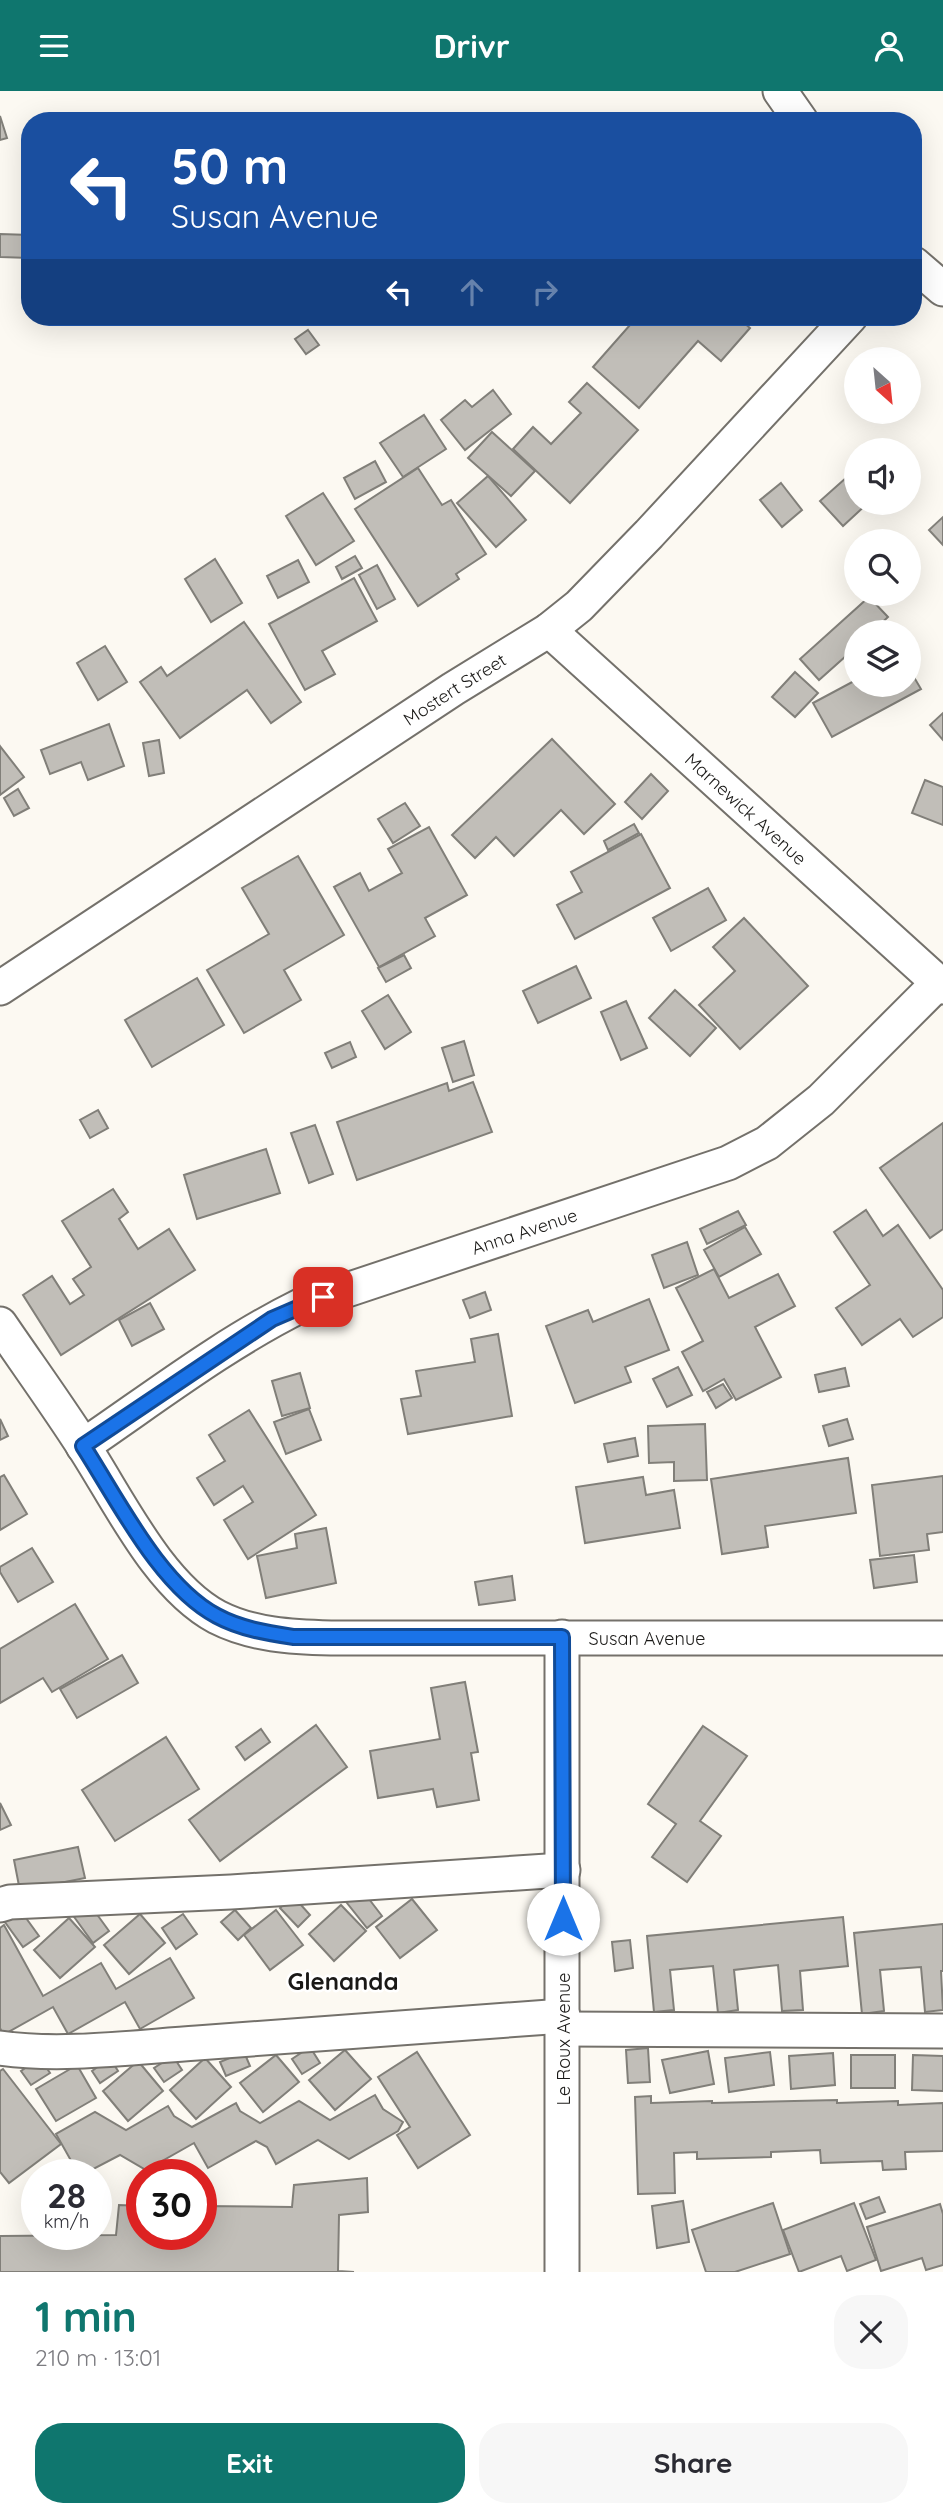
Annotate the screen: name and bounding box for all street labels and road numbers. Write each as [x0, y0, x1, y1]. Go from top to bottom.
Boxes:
street label: Mostert Street [399, 648, 510, 730]
street label: Marnewick Avenue [681, 748, 812, 870]
street label: Anna Avenue [468, 1203, 580, 1259]
street label: Susan Avenue [589, 1627, 705, 1650]
street label: Le Roux Avenue [552, 1973, 575, 2105]

